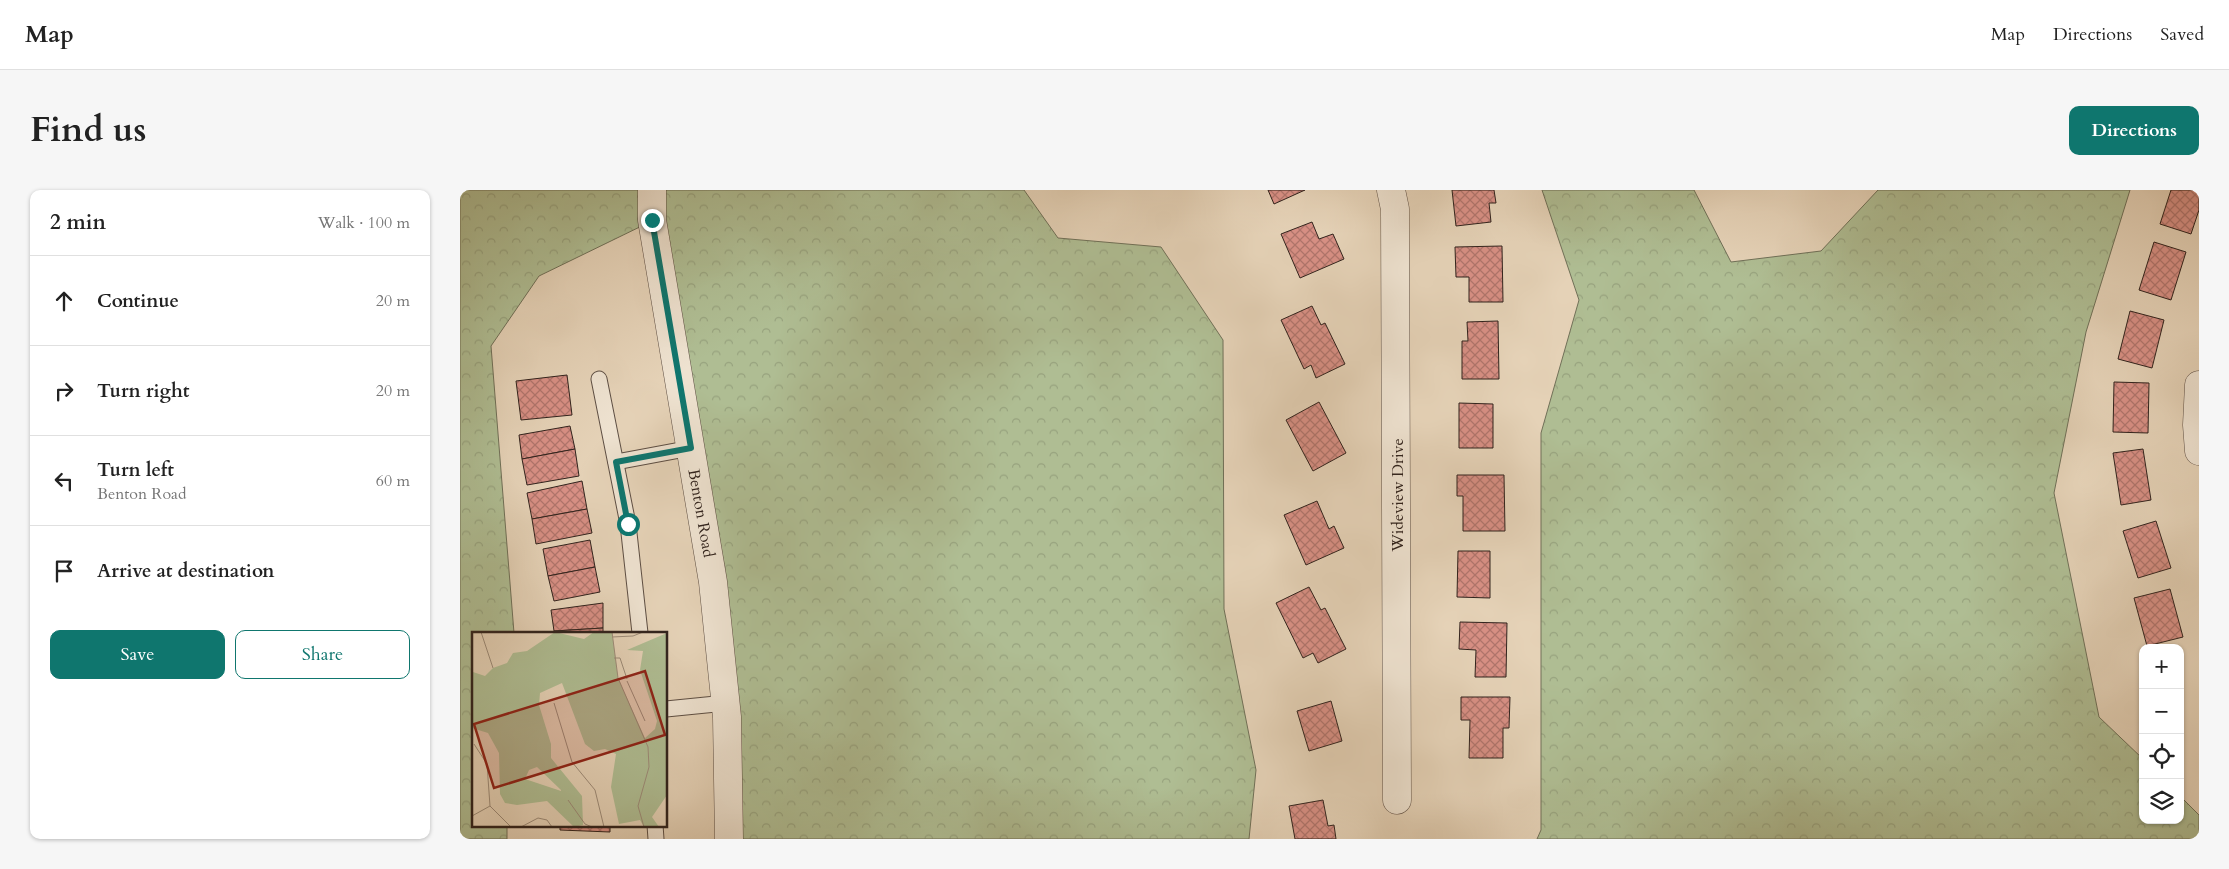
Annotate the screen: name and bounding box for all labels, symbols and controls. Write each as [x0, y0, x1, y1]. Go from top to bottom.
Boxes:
text: Map [25, 18, 74, 51]
text: Map [1991, 22, 2025, 47]
text: Directions [2053, 22, 2132, 47]
text: Saved [2160, 22, 2204, 47]
text: Find us [30, 106, 146, 154]
button: Directions [2069, 106, 2199, 155]
text: 2 min [50, 208, 106, 237]
route end [641, 209, 664, 232]
text: Walk · 100 m [318, 212, 410, 234]
icon: ahead [50, 287, 78, 315]
text: Continue [97, 288, 179, 314]
text: 20 m [376, 290, 410, 312]
icon: right [50, 377, 78, 405]
text: Turn right [97, 378, 189, 404]
text: 20 m [376, 380, 410, 402]
street label: Wideview Drive [1387, 438, 1409, 553]
text: Turn left [97, 457, 174, 483]
icon: left [50, 467, 78, 495]
street label: Benton Road [682, 467, 720, 560]
text: 60 m [376, 470, 410, 492]
text: Benton Road [97, 483, 187, 505]
route start [617, 513, 640, 536]
icon: arrive [50, 557, 78, 585]
text: Arrive at destination [97, 558, 274, 584]
button: Save [50, 630, 225, 679]
button: Share [235, 630, 410, 679]
inset map [472, 632, 668, 826]
map controls [2139, 644, 2184, 824]
button: + [2139, 644, 2184, 689]
button: − [2139, 689, 2184, 734]
button: locate [2139, 734, 2184, 779]
button: layers [2139, 779, 2184, 824]

